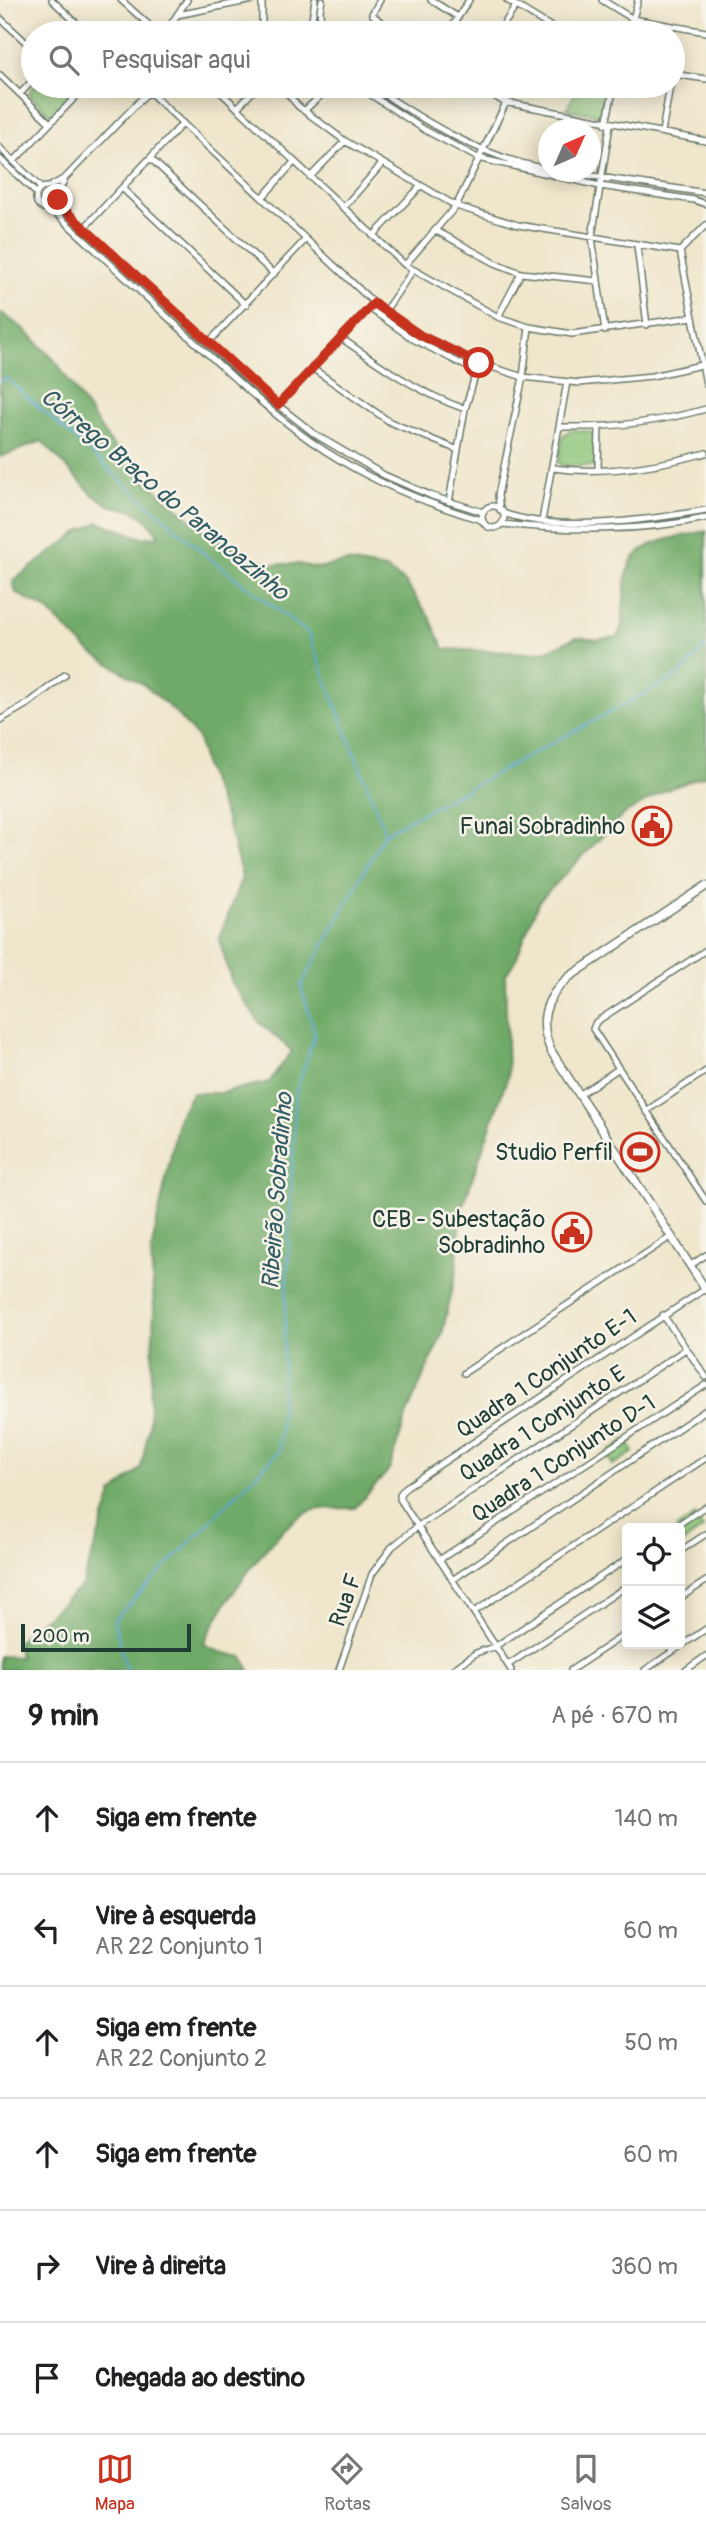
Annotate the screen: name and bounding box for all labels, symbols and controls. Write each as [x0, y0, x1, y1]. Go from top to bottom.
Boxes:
search box [21, 21, 685, 98]
icon: search [45, 41, 83, 79]
text: Pesquisar aqui [101, 44, 250, 76]
north arrow [538, 119, 601, 182]
route end [42, 184, 73, 215]
route start [463, 347, 494, 378]
water label: Córrego Braço do Paranoazinho [35, 382, 296, 608]
public building icon: Funai Sobradinho [631, 805, 673, 847]
place label: Funai Sobradinho [460, 812, 625, 841]
water label: Ribeirão Sobradinho [256, 1090, 299, 1290]
sports icon: Studio Perfil [619, 1131, 661, 1173]
place label: Studio Perfil [495, 1138, 613, 1167]
place label: CEB - Subestação Sobradinho [372, 1205, 545, 1260]
public building icon: CEB - Subestação Sobradinho [551, 1211, 593, 1253]
street label: Quadra 1 Conjunto E-1 [451, 1302, 641, 1444]
street label: Quadra 1 Conjunto E [454, 1359, 630, 1487]
street label: Quadra 1 Conjunto D-1 [466, 1388, 661, 1529]
map controls [622, 1523, 685, 1649]
button: locate [622, 1523, 685, 1586]
street label: Rua F [323, 1570, 368, 1631]
button: layers [622, 1586, 685, 1649]
scale bar [21, 1621, 191, 1653]
text: 200 m [32, 1624, 90, 1648]
text: 9 min [28, 1697, 99, 1734]
text: A pé · 670 m [551, 1701, 678, 1730]
icon: ahead [28, 1799, 66, 1837]
text: Siga em frente [95, 1802, 256, 1834]
text: 140 m [615, 1804, 678, 1833]
text: Vire à esquerda [95, 1900, 256, 1932]
icon: left [28, 1911, 66, 1949]
text: 60 m [623, 1916, 678, 1945]
text: AR 22 Conjunto 1 [95, 1932, 263, 1961]
text: Siga em frente [95, 2012, 256, 2044]
icon: ahead [28, 2023, 66, 2061]
text: 50 m [624, 2028, 678, 2057]
text: AR 22 Conjunto 2 [95, 2044, 267, 2073]
icon: ahead [28, 2135, 66, 2173]
text: Siga em frente [95, 2138, 256, 2170]
text: 60 m [623, 2140, 678, 2169]
icon: right [28, 2247, 66, 2285]
text: Vire à direita [95, 2250, 226, 2282]
text: 360 m [611, 2252, 678, 2281]
icon: arrive [28, 2359, 66, 2397]
text: Chegada ao destino [95, 2362, 305, 2394]
tab: Mapa [95, 2450, 135, 2516]
tab: Rotas [324, 2450, 370, 2516]
tab: Salvos [560, 2450, 611, 2516]

